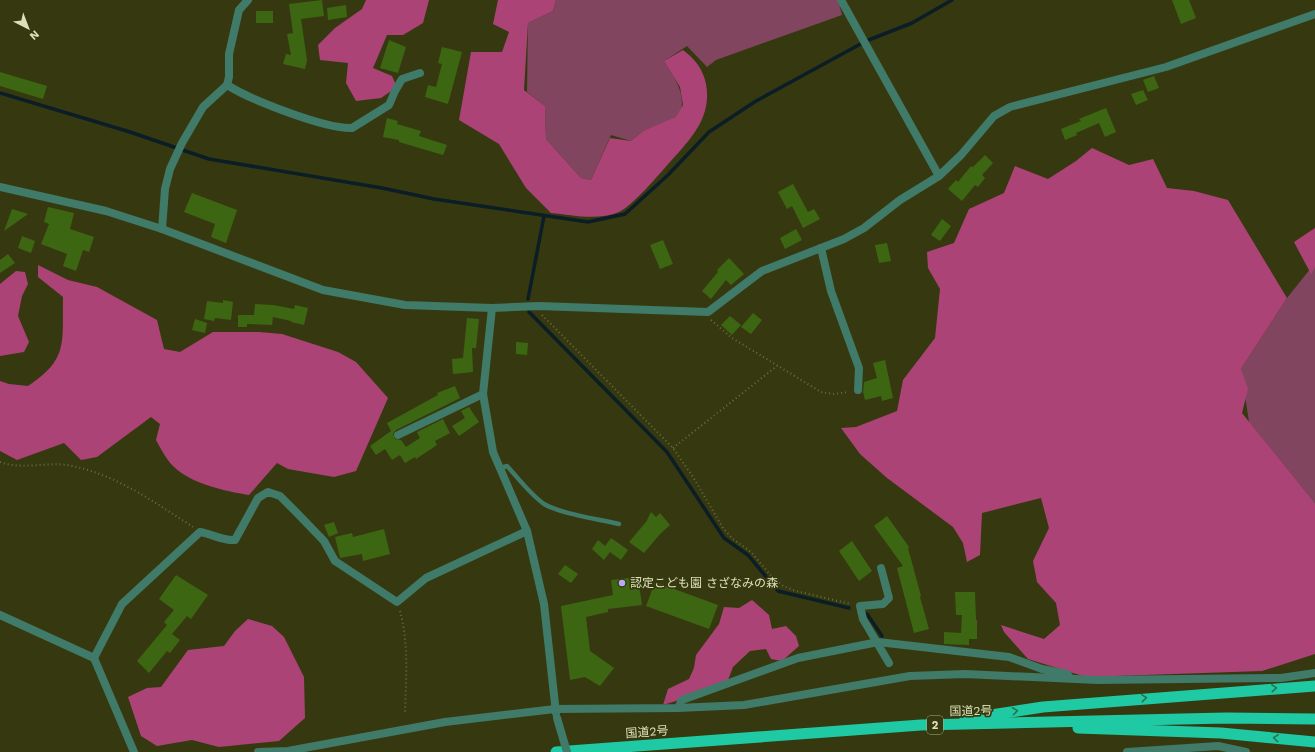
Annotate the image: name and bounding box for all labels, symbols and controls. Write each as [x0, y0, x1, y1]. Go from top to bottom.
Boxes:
north arrow [8, 8, 48, 48]
text: N [27, 28, 42, 43]
place label: 認定こども園 さざなみの森 [630, 576, 778, 590]
marker: 認定こども園 さざなみの森 [617, 578, 627, 588]
one-way arrow [1271, 684, 1277, 693]
one-way arrow [1141, 694, 1147, 703]
street label: 国道2号 [949, 704, 993, 718]
one-way arrow [1012, 707, 1018, 716]
road number: 2 [927, 716, 943, 734]
street label: 国道2号 [625, 724, 669, 740]
one-way arrow [1273, 734, 1279, 743]

